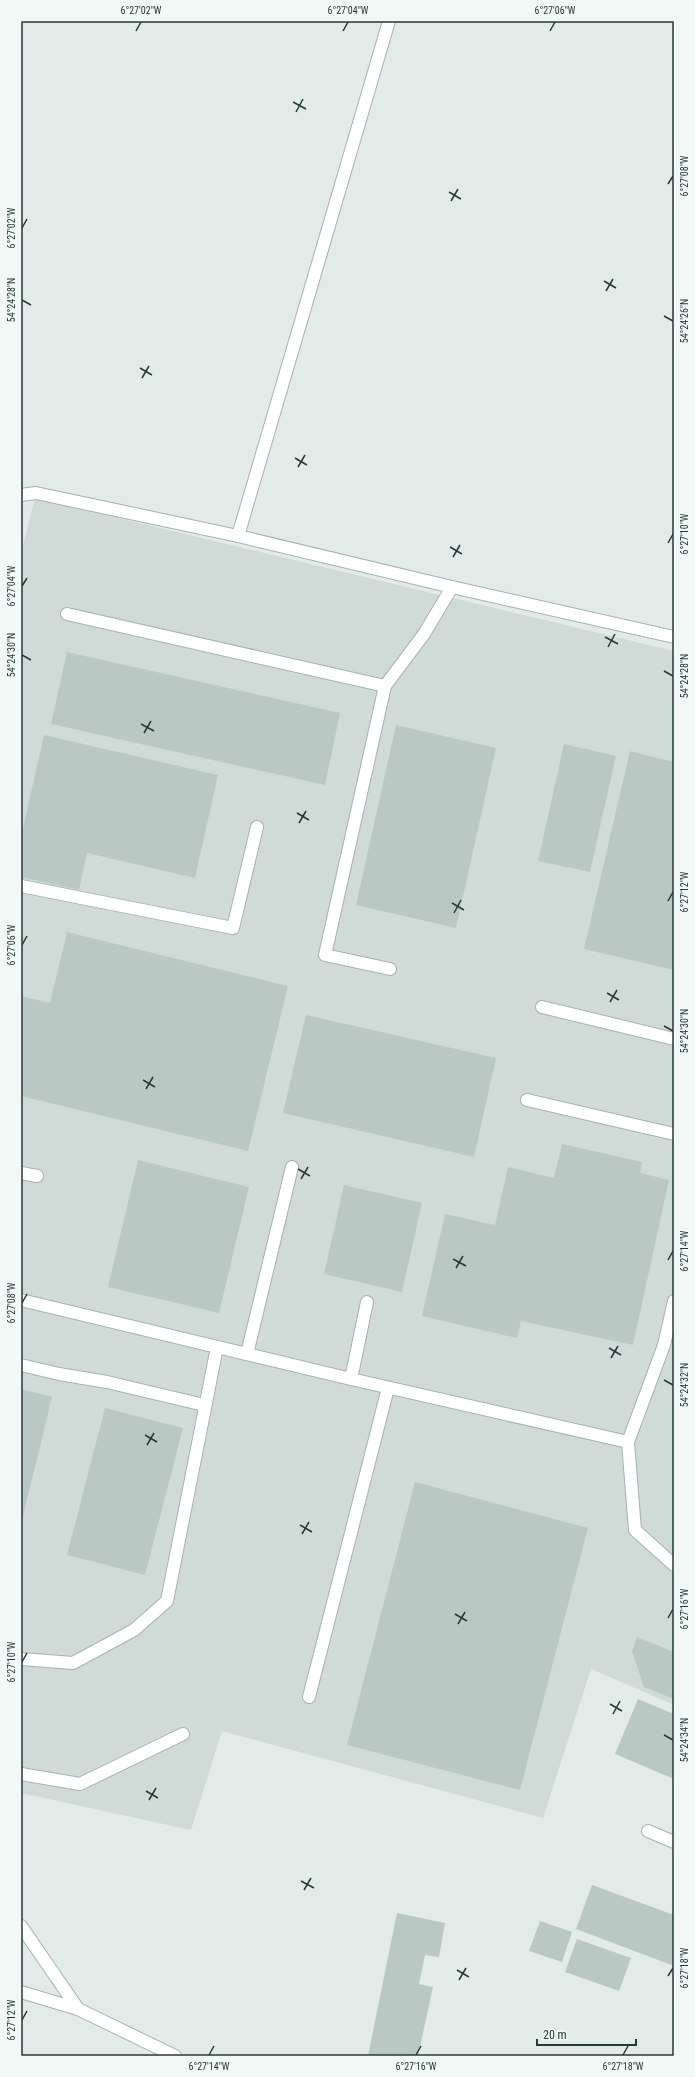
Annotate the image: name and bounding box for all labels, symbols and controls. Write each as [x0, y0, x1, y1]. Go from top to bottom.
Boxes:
text: 6°27'02"W [121, 5, 162, 16]
text: 6°27'04"W [328, 5, 369, 16]
text: 6°27'06"W [535, 5, 576, 16]
text: 6°27'08"W [679, 155, 690, 197]
text: 6°27'02"W [6, 207, 17, 249]
text: 54°24'28"N [6, 278, 17, 322]
text: 54°24'26"N [679, 299, 690, 343]
text: 6°27'10"W [679, 513, 690, 555]
text: 6°27'04"W [6, 565, 17, 607]
text: 54°24'30"N [6, 633, 17, 677]
text: 54°24'28"N [679, 654, 690, 698]
text: 6°27'12"W [679, 871, 690, 913]
text: 6°27'06"W [6, 924, 17, 966]
text: 54°24'30"N [679, 1009, 690, 1053]
text: 6°27'14"W [679, 1230, 690, 1272]
text: 6°27'08"W [6, 1282, 17, 1324]
text: 54°24'32"N [679, 1363, 690, 1407]
text: 6°27'16"W [679, 1588, 690, 1630]
text: 6°27'10"W [6, 1641, 17, 1683]
text: 54°24'34"N [679, 1718, 690, 1762]
text: 6°27'18"W [679, 1947, 690, 1989]
text: 6°27'12"W [6, 1999, 17, 2041]
scale bar [537, 2021, 636, 2047]
text: 20 m [543, 2028, 567, 2042]
text: 6°27'14"W [189, 2061, 230, 2072]
text: 6°27'16"W [396, 2061, 437, 2072]
text: 6°27'18"W [603, 2061, 644, 2072]

